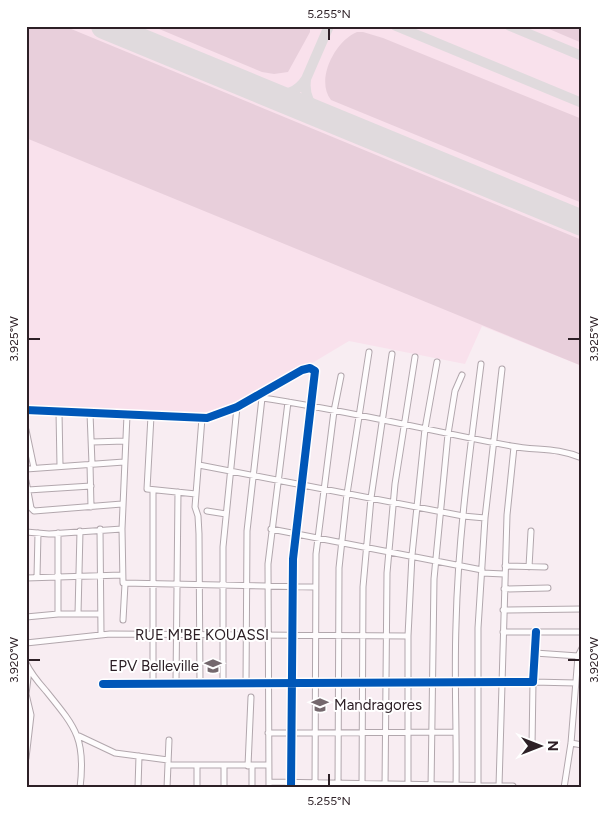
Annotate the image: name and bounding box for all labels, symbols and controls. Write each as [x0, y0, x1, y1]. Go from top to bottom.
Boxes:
text: 5.255°N [307, 7, 351, 21]
text: 3.925°W [7, 316, 21, 362]
text: 3.925°W [587, 316, 601, 362]
street label: RUE M'BE KOUASSI [135, 626, 269, 644]
text: 3.920°W [7, 636, 21, 683]
text: 3.920°W [587, 636, 601, 683]
school or university icon: EPV Belleville [203, 656, 223, 676]
place label: EPV Belleville [109, 657, 199, 675]
school or university icon: Mandragores [310, 695, 330, 715]
place label: Mandragores [334, 696, 422, 714]
north arrow [516, 722, 566, 772]
text: N [544, 741, 561, 751]
text: 5.255°N [307, 794, 351, 808]

